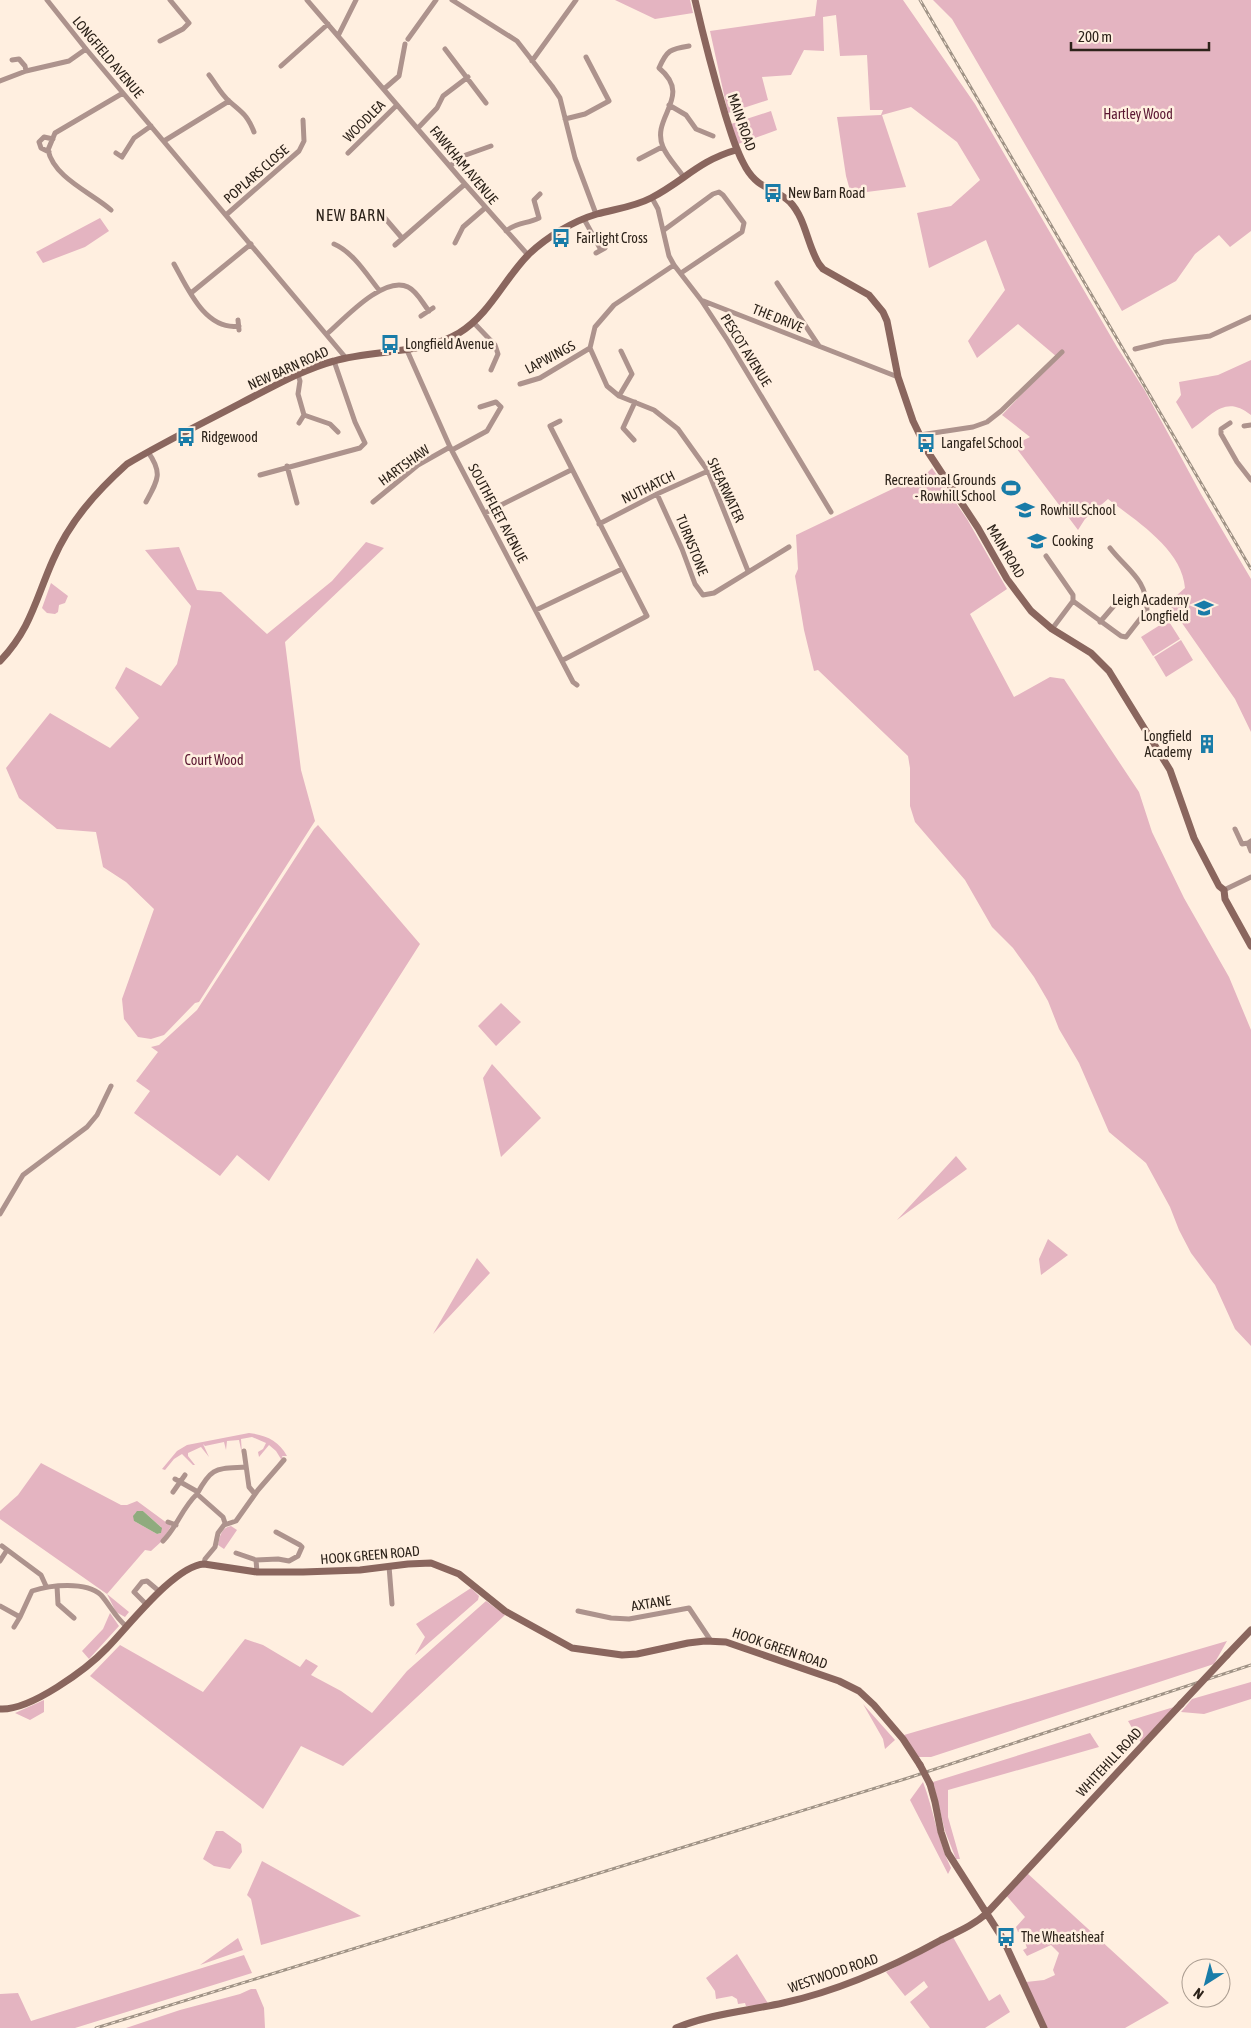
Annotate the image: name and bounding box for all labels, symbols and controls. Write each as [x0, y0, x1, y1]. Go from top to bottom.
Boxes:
street label: LONGFIELD AVENUE [69, 13, 147, 101]
scale bar [1071, 20, 1208, 52]
text: 200 m [1078, 28, 1112, 45]
street label: MAIN ROAD [725, 91, 759, 153]
street label: WOODLEA [340, 97, 388, 145]
park label: Hartley Wood [1103, 106, 1173, 122]
street label: FAWKHAM AVENUE [427, 123, 501, 207]
street label: POPLARS CLOSE [220, 142, 292, 206]
bus stop icon: New Barn Road [762, 182, 784, 204]
place label: New Barn Road [788, 185, 865, 201]
district label: NEW BARN [316, 206, 386, 224]
bus stop icon: Fairlight Cross [550, 227, 572, 249]
place label: Fairlight Cross [576, 230, 648, 246]
street label: THE DRIVE [750, 301, 806, 335]
street label: PESCOT AVENUE [717, 311, 775, 389]
bus stop icon: Longfield Avenue [379, 333, 401, 355]
place label: Longfield Avenue [405, 336, 494, 352]
street label: LAPWINGS [522, 337, 578, 377]
street label: NEW BARN ROAD [245, 343, 331, 393]
bus stop icon: Ridgewood [175, 426, 197, 448]
place label: Ridgewood [201, 429, 258, 445]
bus stop icon: Langafel School [915, 432, 937, 454]
place label: Langafel School [941, 435, 1023, 451]
street label: HARTSHAW [375, 441, 433, 489]
street label: SHEARWATER [704, 455, 748, 525]
street label: SOUTHFLEET AVENUE [465, 461, 531, 565]
street label: NUTHATCH [619, 467, 677, 507]
place label: Recreational Grounds - Rowhill School [885, 472, 996, 504]
sports icon: Recreational Grounds - Rowhill School [1000, 477, 1022, 499]
school or university icon: Rowhill School [1014, 499, 1036, 521]
place label: Rowhill School [1040, 502, 1116, 518]
street label: TURNSTONE [673, 512, 711, 578]
street label: MAIN ROAD [984, 521, 1028, 581]
school or university icon: Cooking [1026, 530, 1048, 552]
place label: Cooking [1052, 533, 1093, 549]
place label: Leigh Academy Longfield [1112, 592, 1189, 624]
school or university icon: Leigh Academy Longfield [1193, 597, 1215, 619]
place label: Longfield Academy [1144, 728, 1192, 760]
building icon: Longfield Academy [1196, 733, 1218, 755]
park label: Court Wood [184, 752, 244, 768]
street label: HOOK GREEN ROAD [320, 1543, 420, 1567]
street label: AXTANE [630, 1592, 672, 1614]
street label: HOOK GREEN ROAD [730, 1624, 830, 1672]
street label: WHITEHILL ROAD [1073, 1724, 1145, 1800]
bus stop icon: The Wheatsheaf [995, 1926, 1017, 1948]
place label: The Wheatsheaf [1021, 1929, 1104, 1945]
street label: WESTWOOD ROAD [786, 1950, 880, 1996]
north arrow [1181, 1958, 1231, 2008]
text: N [1190, 1985, 1206, 2002]

